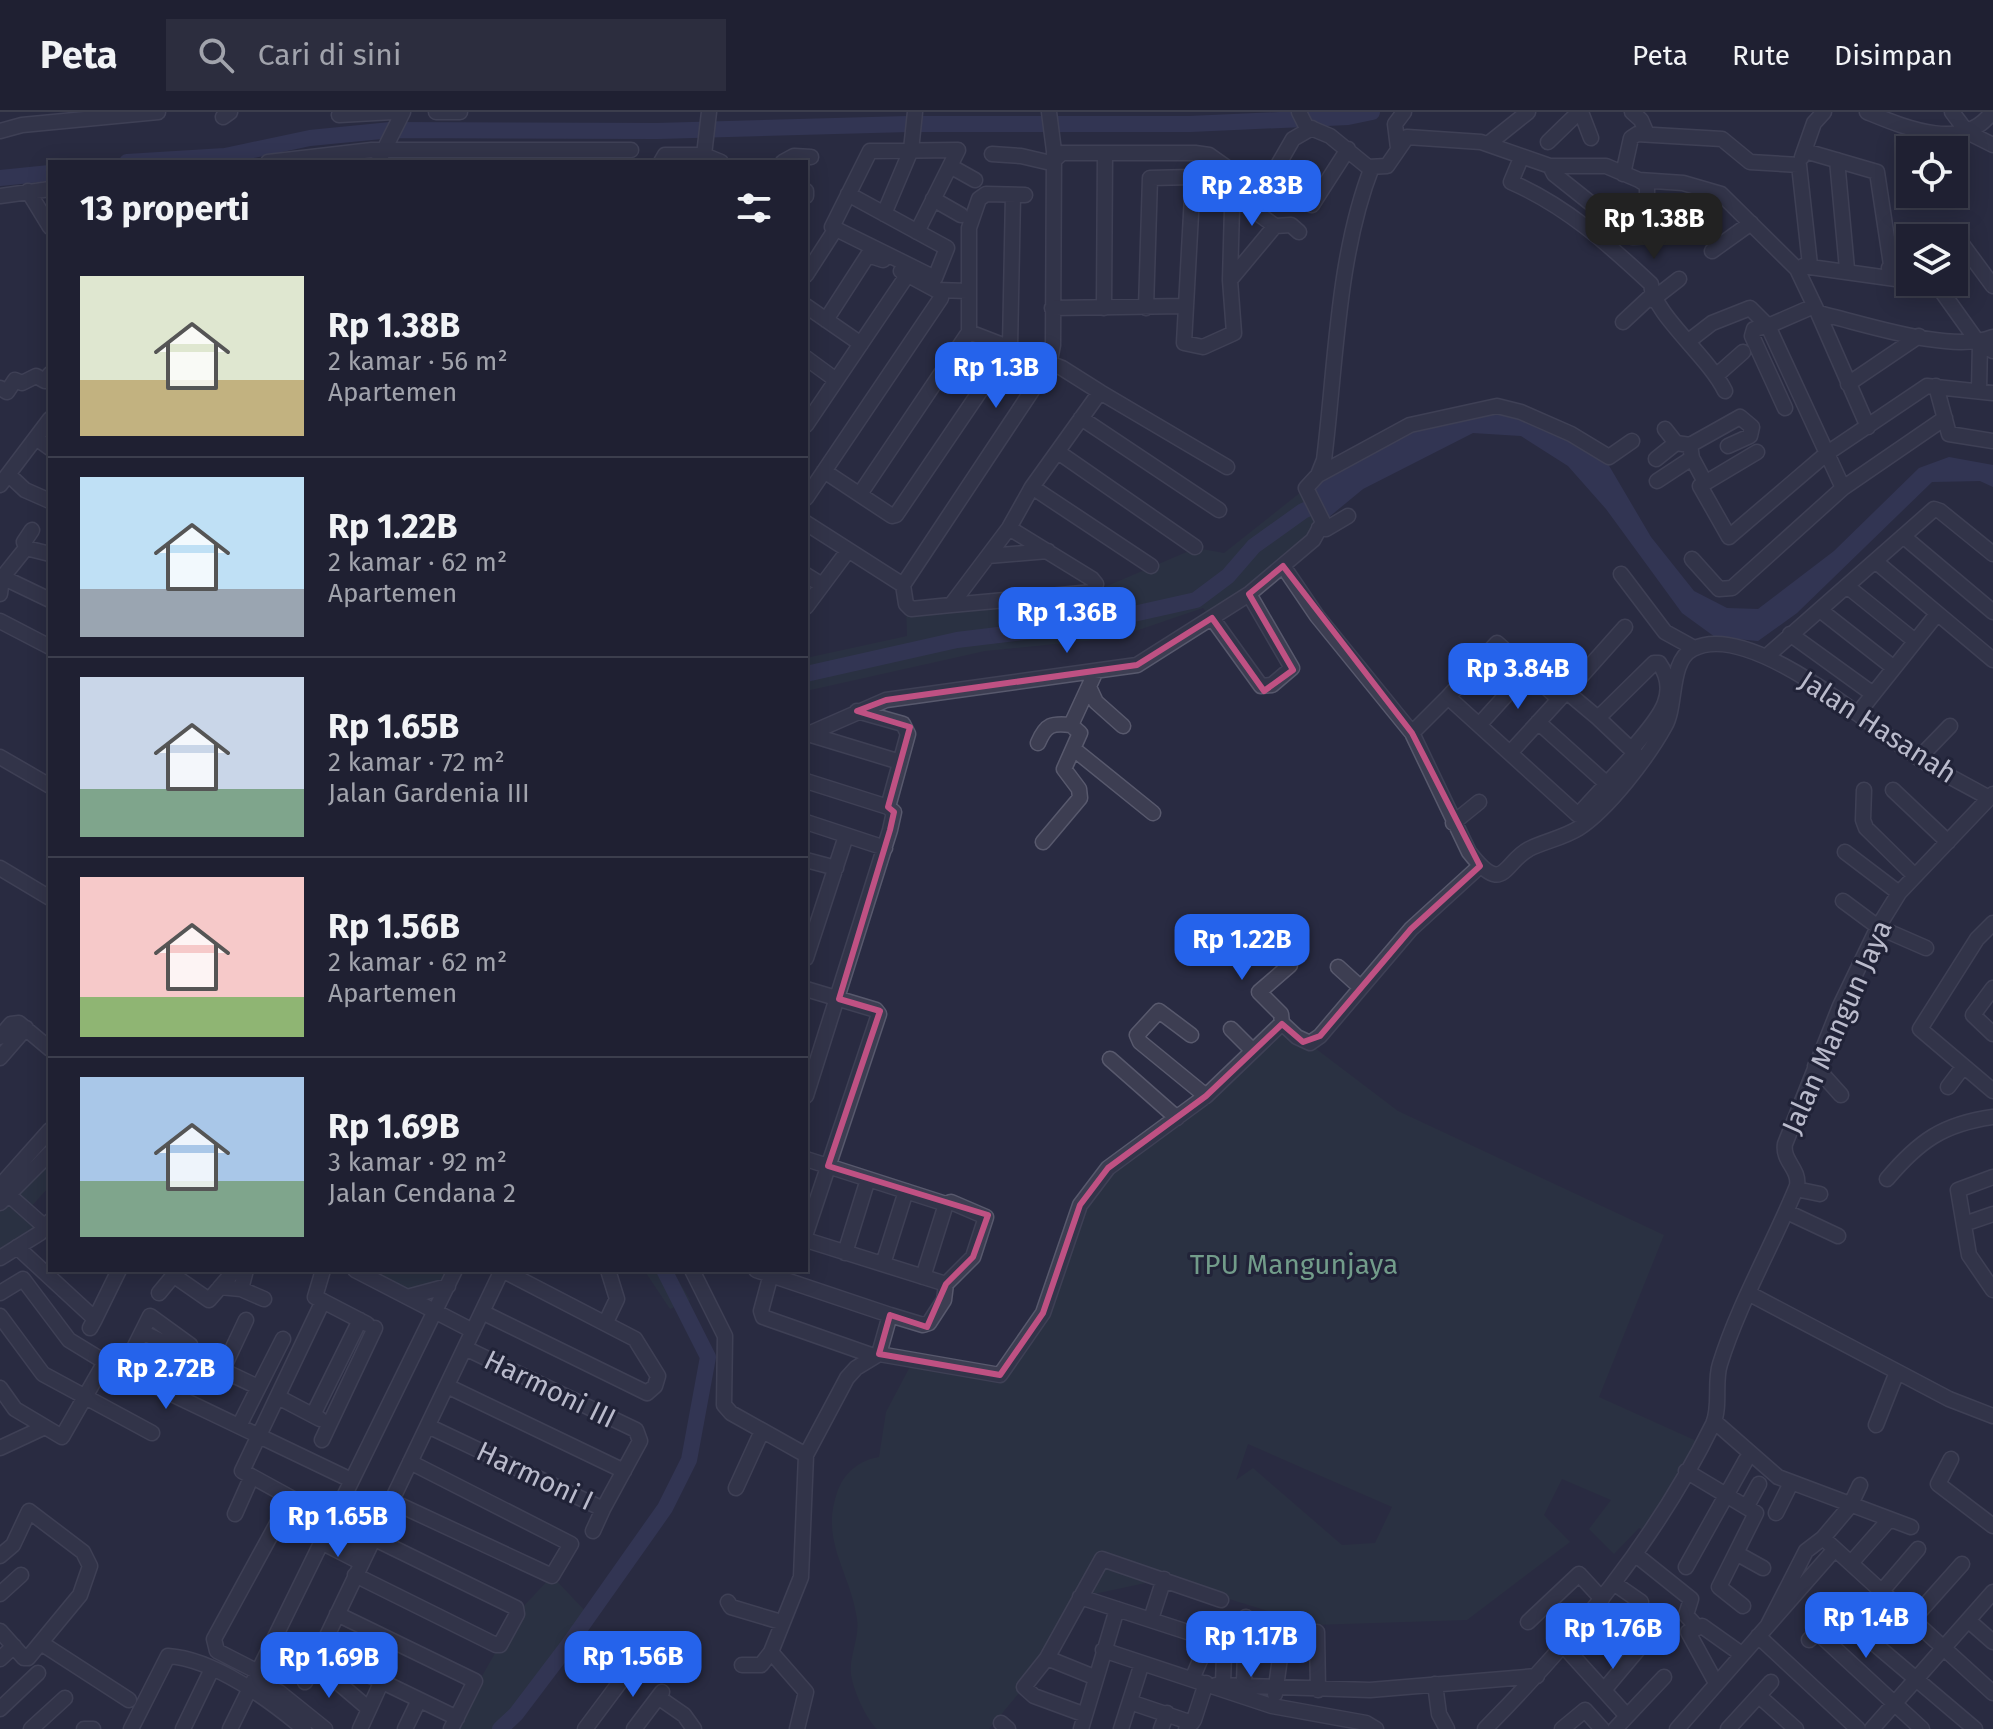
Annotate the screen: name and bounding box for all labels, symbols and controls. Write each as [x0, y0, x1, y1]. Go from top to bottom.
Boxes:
search box [166, 19, 726, 91]
text: Peta [40, 32, 118, 78]
icon: search [194, 33, 238, 77]
text: Cari di sini [258, 37, 401, 73]
text: Peta [1632, 39, 1688, 72]
text: Rute [1732, 39, 1790, 72]
text: Disimpan [1834, 39, 1953, 72]
map controls [1896, 136, 1968, 296]
button: locate [1896, 136, 1968, 208]
pin: Rp 2.83B [1169, 160, 1335, 228]
text: Rp 2.83B [1201, 170, 1303, 201]
icon: filters [732, 186, 776, 230]
text: 13 properti [80, 188, 250, 229]
pin: Rp 1.38B [1571, 193, 1737, 261]
text: Rp 1.38B [1603, 203, 1705, 234]
button: layers [1896, 224, 1968, 296]
text: Rp 1.38B [328, 305, 460, 346]
icon: home [144, 308, 240, 404]
pin: Rp 1.3B [922, 342, 1070, 410]
text: 2 kamar · 56 m² [328, 346, 508, 377]
text: Rp 1.3B [953, 352, 1039, 383]
text: Apartemen [328, 377, 457, 408]
text: Rp 1.22B [328, 506, 457, 547]
icon: home [144, 509, 240, 605]
text: 2 kamar · 62 m² [328, 547, 507, 578]
text: Apartemen [328, 578, 457, 609]
pin: Rp 1.36B [984, 587, 1150, 655]
text: Rp 1.36B [1017, 597, 1117, 628]
pin: Rp 3.84B [1435, 643, 1601, 711]
text: Rp 3.84B [1466, 653, 1570, 684]
street label: Jalan Hasanah [1793, 664, 1963, 790]
text: Rp 1.65B [328, 706, 459, 747]
icon: home [144, 709, 240, 805]
text: 2 kamar · 72 m² [328, 747, 505, 778]
text: Jalan Gardenia III [328, 778, 530, 809]
text: Rp 1.56B [328, 906, 460, 947]
icon: home [144, 909, 240, 1005]
pin: Rp 1.22B [1159, 914, 1325, 982]
street label: Jalan Mangun Jaya [1775, 915, 1899, 1139]
text: Rp 1.22B [1193, 924, 1291, 955]
text: 2 kamar · 62 m² [328, 947, 507, 978]
text: Apartemen [328, 978, 457, 1009]
text: Rp 1.69B [328, 1106, 460, 1147]
icon: home [144, 1109, 240, 1205]
text: 3 kamar · 92 m² [328, 1147, 507, 1178]
text: Jalan Cendana 2 [328, 1178, 516, 1209]
park label: TPU Mangunjaya [1190, 1248, 1398, 1281]
pin: Rp 2.72B [83, 1343, 249, 1411]
street label: Harmoni III [479, 1343, 621, 1435]
text: Rp 2.72B [117, 1353, 215, 1384]
street label: Harmoni I [471, 1435, 599, 1517]
pin: Rp 1.65B [255, 1491, 421, 1559]
text: Rp 1.65B [288, 1501, 388, 1532]
pin: Rp 1.4B [1792, 1592, 1940, 1660]
text: Rp 1.4B [1823, 1602, 1909, 1633]
pin: Rp 1.76B [1530, 1603, 1696, 1671]
pin: Rp 1.17B [1168, 1611, 1334, 1679]
text: Rp 1.76B [1564, 1613, 1662, 1644]
text: Rp 1.17B [1204, 1621, 1298, 1652]
pin: Rp 1.56B [550, 1631, 716, 1699]
pin: Rp 1.69B [246, 1632, 412, 1700]
text: Rp 1.56B [583, 1641, 683, 1672]
text: Rp 1.69B [279, 1642, 379, 1673]

